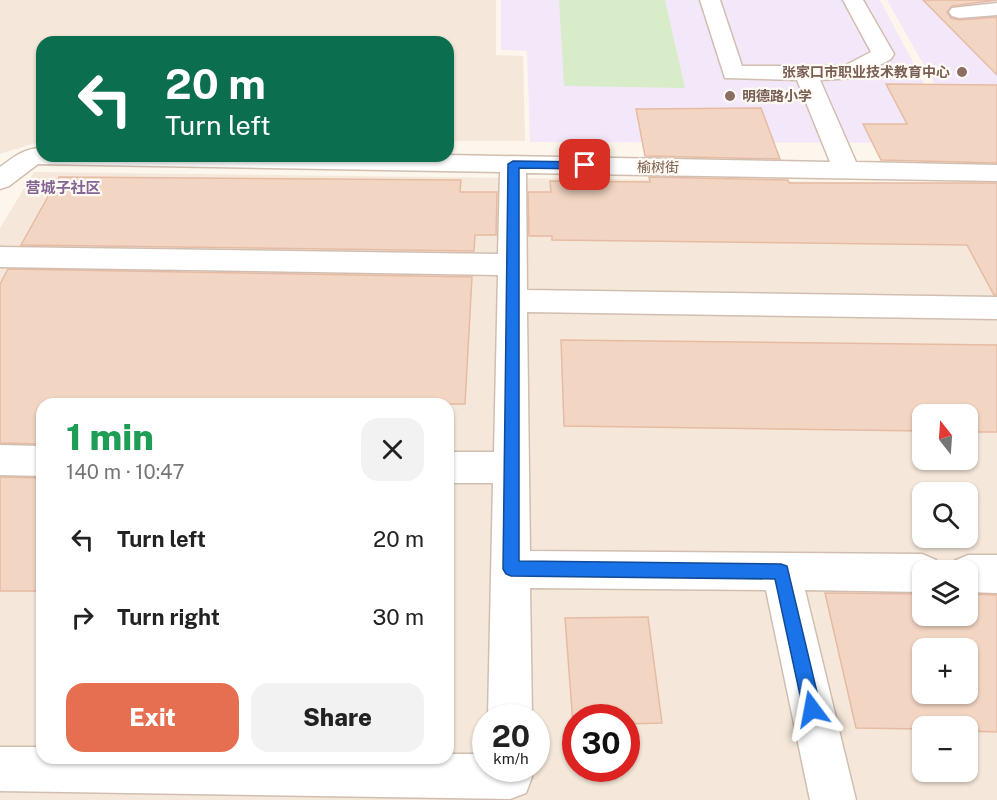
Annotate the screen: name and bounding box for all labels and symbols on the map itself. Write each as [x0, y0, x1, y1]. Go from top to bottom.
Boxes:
place label: 张家口市职业技术教育中心 [782, 64, 950, 80]
marker: 张家口市职业技术教育中心 [955, 65, 969, 79]
place label: 明德路小学 [742, 88, 812, 104]
marker: 明德路小学 [723, 89, 737, 103]
pin [559, 139, 610, 190]
street label: 榆树街 [637, 159, 679, 175]
district label: 营城子社区 [25, 179, 101, 196]
north arrow [912, 404, 978, 470]
position arrow [780, 677, 844, 741]
speed limit sign: 30 [562, 704, 640, 782]

